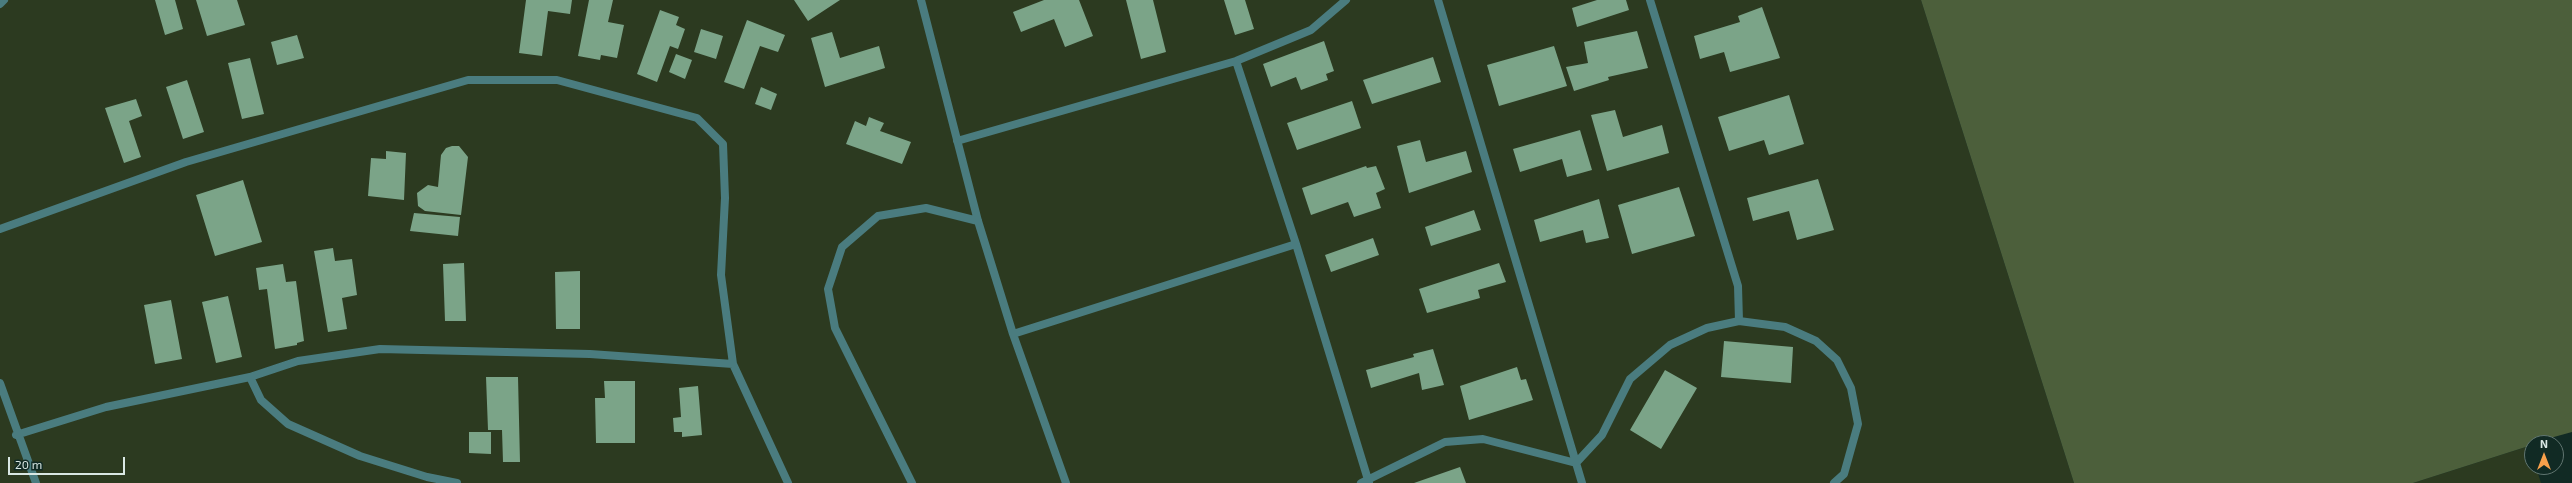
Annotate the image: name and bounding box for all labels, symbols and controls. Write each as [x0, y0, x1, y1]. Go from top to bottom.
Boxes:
north arrow [2524, 435, 2564, 475]
text: N [2540, 437, 2548, 450]
scale bar [10, 449, 127, 475]
text: 20 m [15, 457, 42, 471]

